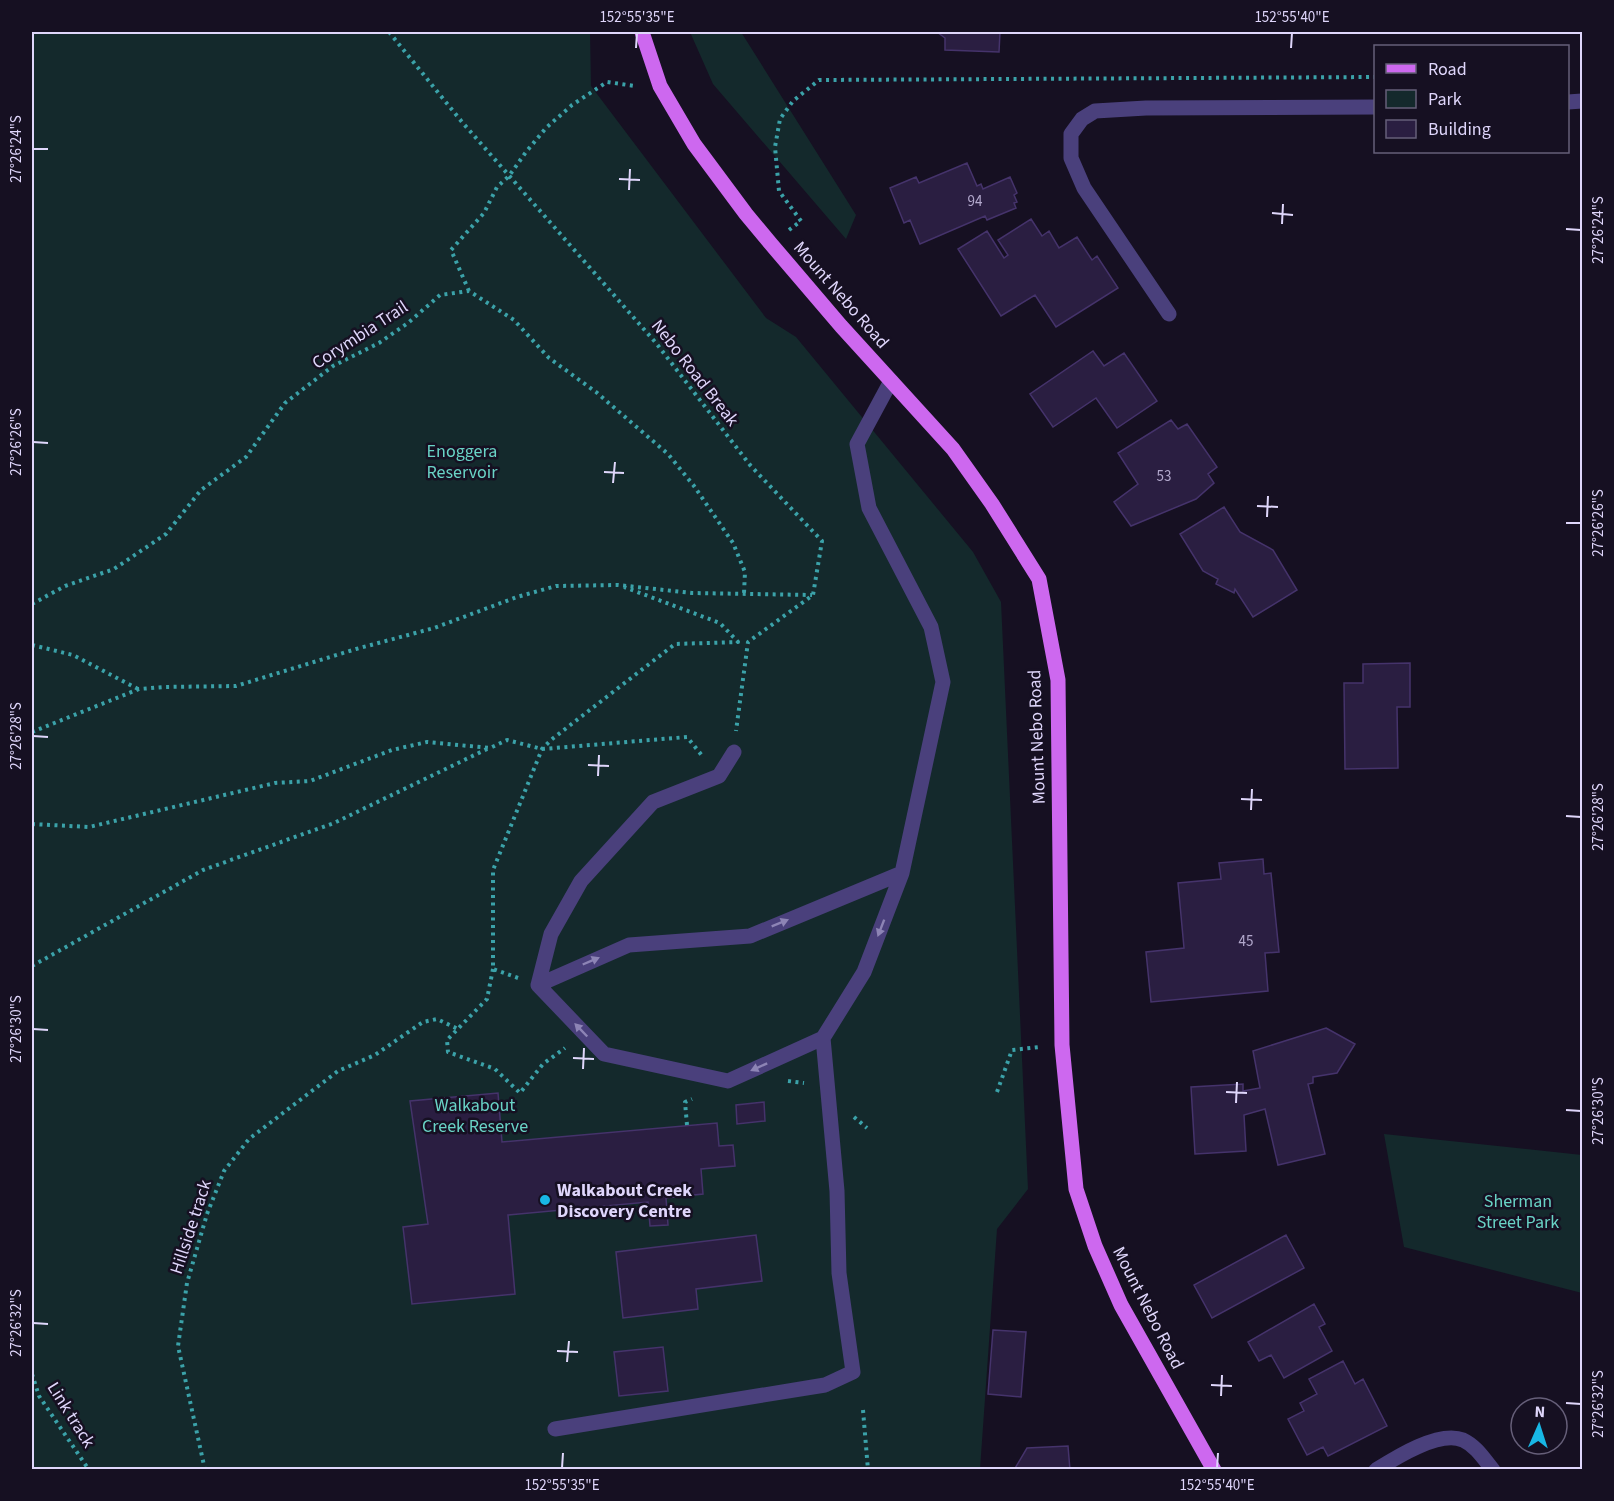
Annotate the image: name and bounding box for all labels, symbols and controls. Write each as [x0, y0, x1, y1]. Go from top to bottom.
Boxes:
text: 152°55'35"E [599, 7, 675, 28]
text: 152°55'40"E [1254, 7, 1330, 28]
legend [1374, 45, 1569, 153]
text: Road [1428, 57, 1467, 82]
text: Park [1428, 87, 1462, 112]
text: 27°26'24"S [6, 115, 27, 183]
text: Building [1428, 117, 1491, 142]
house number: 94 [968, 191, 983, 212]
text: 27°26'24"S [1588, 196, 1609, 264]
street label: Mount Nebo Road [787, 236, 895, 354]
street label: Corymbia Trail [307, 295, 413, 375]
street label: Nebo Road Break [645, 314, 745, 432]
text: 27°26'26"S [6, 408, 27, 476]
park label: Enoggera Reservoir [427, 439, 498, 485]
house number: 53 [1157, 466, 1171, 487]
text: 27°26'26"S [1588, 489, 1609, 557]
street label: Mount Nebo Road [1022, 669, 1052, 805]
text: 27°26'28"S [6, 702, 27, 770]
text: 27°26'28"S [1588, 783, 1609, 851]
one-way arrow [771, 918, 789, 927]
one-way arrow [876, 919, 885, 937]
house number: 45 [1239, 931, 1253, 952]
one-way arrow [583, 957, 600, 966]
text: 27°26'30"S [6, 995, 27, 1063]
one-way arrow [574, 1022, 588, 1037]
one-way arrow [751, 1063, 768, 1072]
text: 27°26'30"S [1588, 1077, 1609, 1145]
park label: Walkabout Creek Reserve [422, 1093, 528, 1139]
street label: Hillside track [164, 1176, 218, 1277]
place label: Walkabout Creek Discovery Centre [557, 1178, 692, 1224]
park label: Sherman Street Park [1477, 1189, 1559, 1235]
marker: Walkabout Creek Discovery Centre [538, 1193, 552, 1207]
street label: Mount Nebo Road [1106, 1242, 1190, 1374]
text: 27°26'32"S [6, 1289, 27, 1357]
text: 27°26'32"S [1588, 1370, 1609, 1438]
street label: Link track [41, 1377, 101, 1453]
north arrow [1509, 1396, 1569, 1456]
text: N [1534, 1401, 1546, 1423]
text: 152°55'35"E [524, 1475, 600, 1496]
text: 152°55'40"E [1179, 1475, 1255, 1496]

